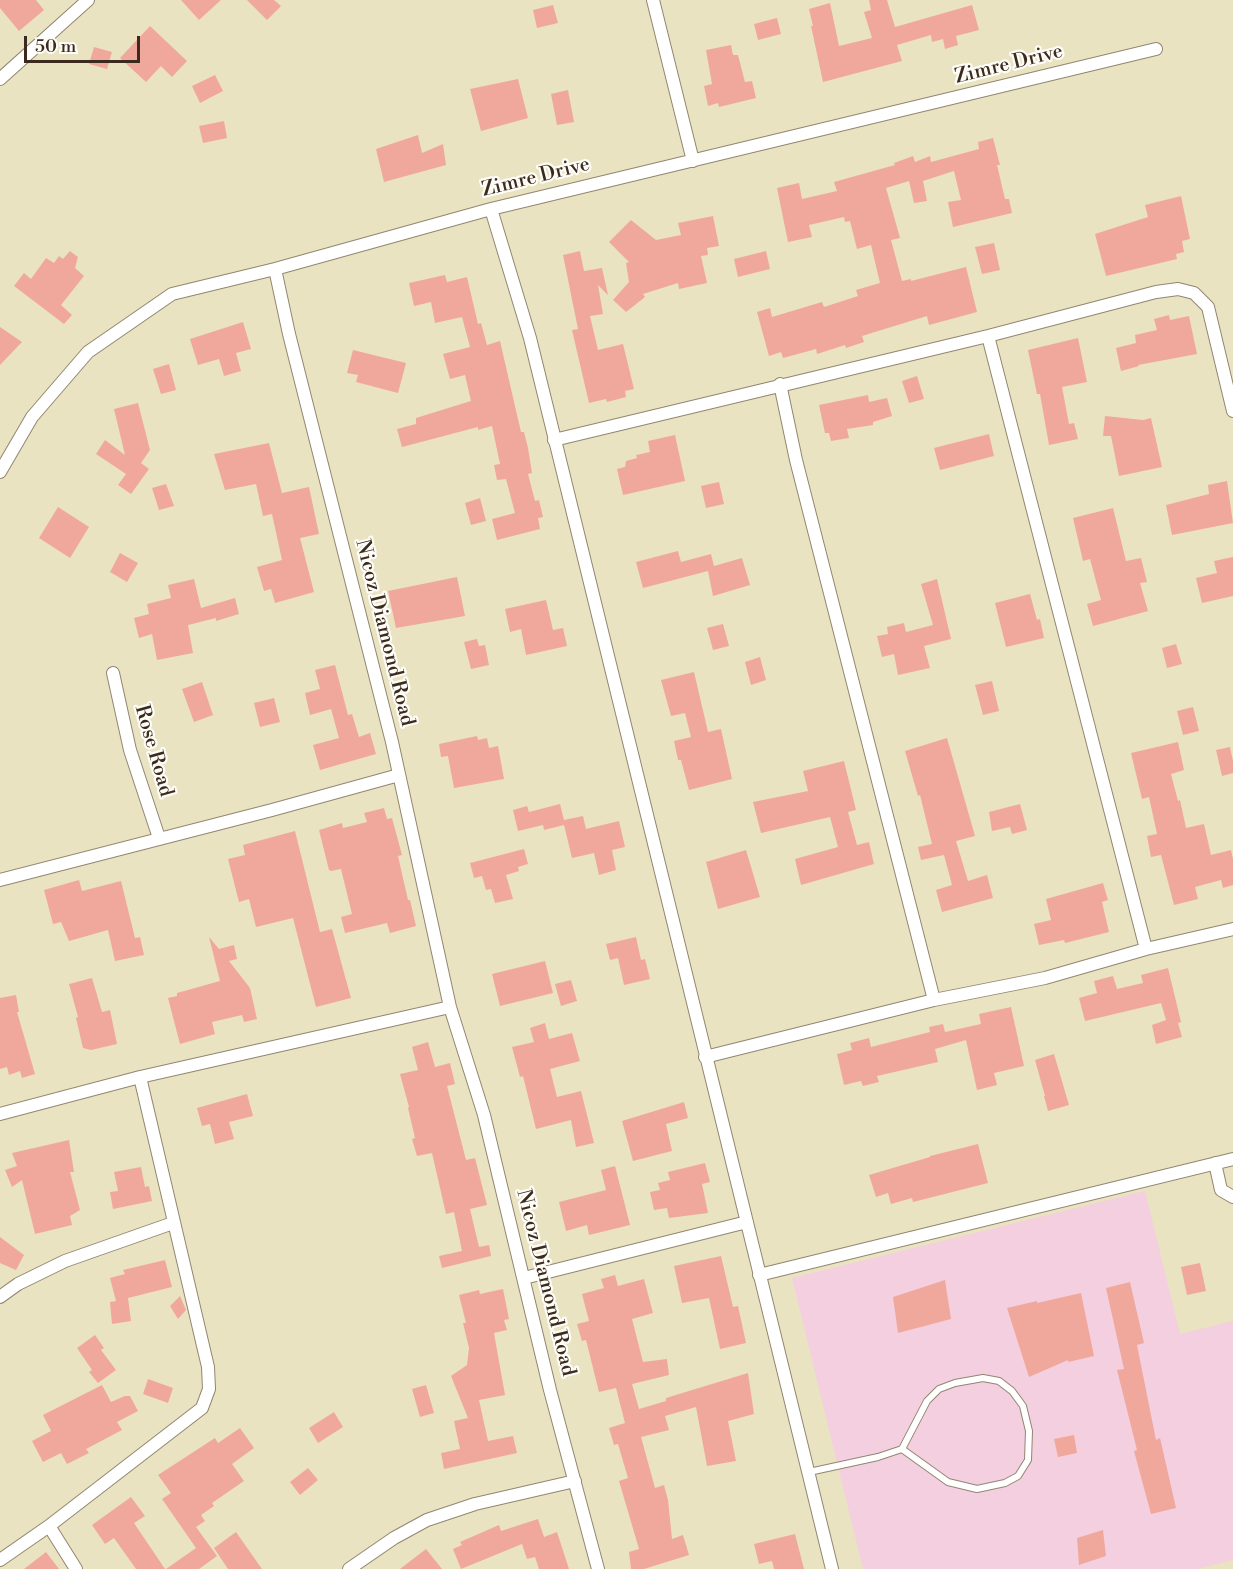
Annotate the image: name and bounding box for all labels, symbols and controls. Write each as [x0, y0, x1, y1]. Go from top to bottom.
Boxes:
scale bar [27, 24, 142, 62]
text: 50 m [35, 35, 76, 58]
street label: Zimre Drive [952, 40, 1066, 90]
street label: Zimre Drive [479, 153, 593, 203]
street label: Nicoz Diamond Road [349, 537, 419, 729]
street label: Rose Road [128, 702, 178, 800]
street label: Nicoz Diamond Road [510, 1187, 580, 1379]

